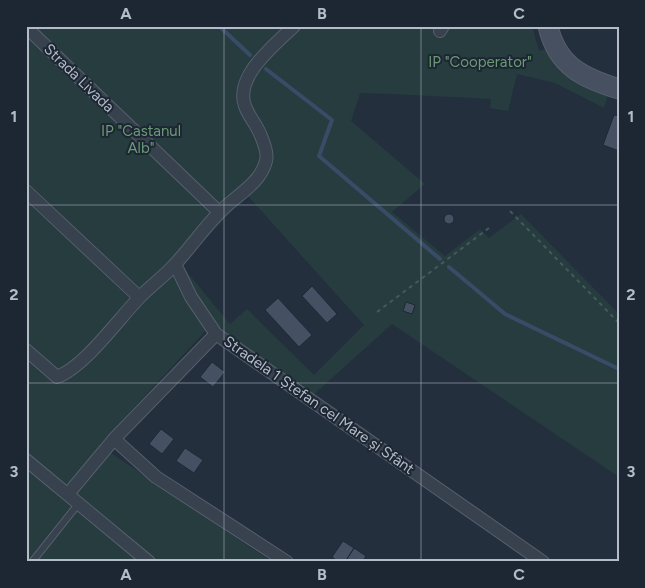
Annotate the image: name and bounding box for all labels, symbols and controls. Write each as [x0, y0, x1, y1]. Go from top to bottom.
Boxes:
text: A [120, 4, 132, 23]
text: B [317, 4, 327, 23]
text: C [513, 4, 525, 23]
street label: Strada Livada [40, 40, 118, 116]
park label: IP "Cooperator" [428, 53, 532, 71]
text: 1 [11, 107, 17, 126]
text: 1 [628, 107, 634, 126]
park label: IP "Castanul Alb" [101, 122, 181, 157]
text: 2 [9, 285, 19, 304]
text: 2 [626, 285, 636, 304]
street label: Stradela 1 Ștefan cel Mare și Sfânt [220, 332, 418, 478]
text: 3 [10, 462, 19, 481]
text: 3 [627, 462, 636, 481]
text: A [120, 565, 132, 584]
text: B [317, 565, 327, 584]
text: C [513, 565, 525, 584]

